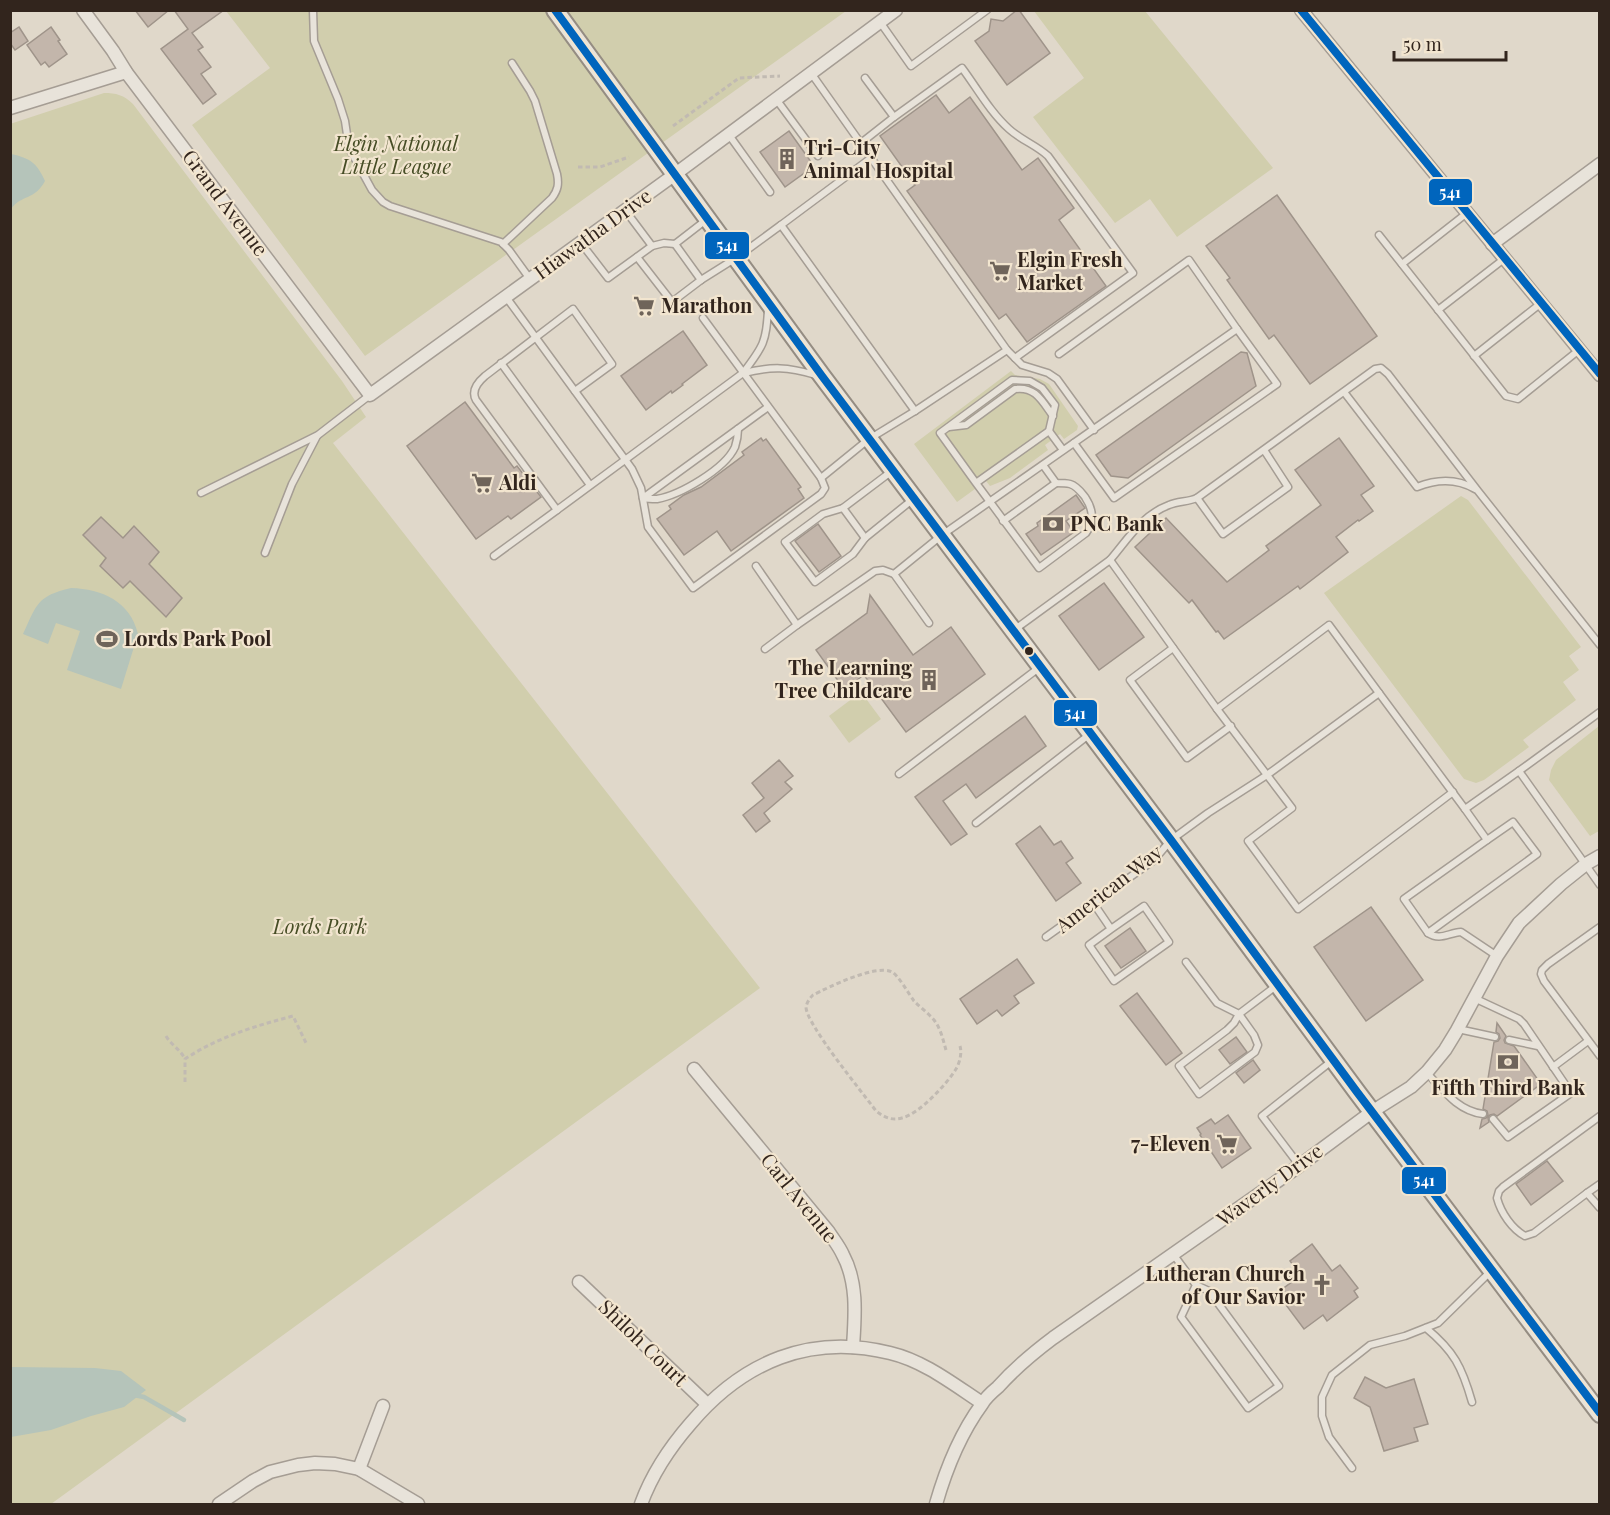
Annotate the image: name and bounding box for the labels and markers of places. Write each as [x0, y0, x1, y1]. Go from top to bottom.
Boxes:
place label: Tri-City Animal Hospital [803, 133, 953, 183]
building icon: Tri-City Animal Hospital [775, 147, 799, 171]
place label: Elgin Fresh Market [1017, 245, 1123, 295]
supermarket icon: Elgin Fresh Market [988, 259, 1012, 283]
place label: Marathon [661, 291, 753, 318]
supermarket icon: Marathon [632, 294, 656, 318]
place label: Aldi [498, 468, 537, 495]
supermarket icon: Aldi [470, 471, 494, 495]
place label: PNC Bank [1070, 509, 1164, 536]
bank icon: PNC Bank [1041, 512, 1065, 536]
place label: Lords Park Pool [124, 624, 272, 651]
sports icon: Lords Park Pool [95, 627, 119, 651]
unlabelled marker [1023, 645, 1035, 657]
place label: The Learning Tree Childcare [775, 653, 912, 703]
building icon: The Learning Tree Childcare [917, 668, 941, 692]
bank icon: Fifth Third Bank [1496, 1050, 1520, 1074]
place label: Fifth Third Bank [1431, 1073, 1585, 1100]
place label: 7-Eleven [1131, 1129, 1211, 1156]
supermarket icon: 7-Eleven [1215, 1132, 1239, 1156]
place label: Lutheran Church of Our Savior [1145, 1259, 1306, 1309]
church icon: Lutheran Church of Our Savior [1310, 1273, 1334, 1297]

